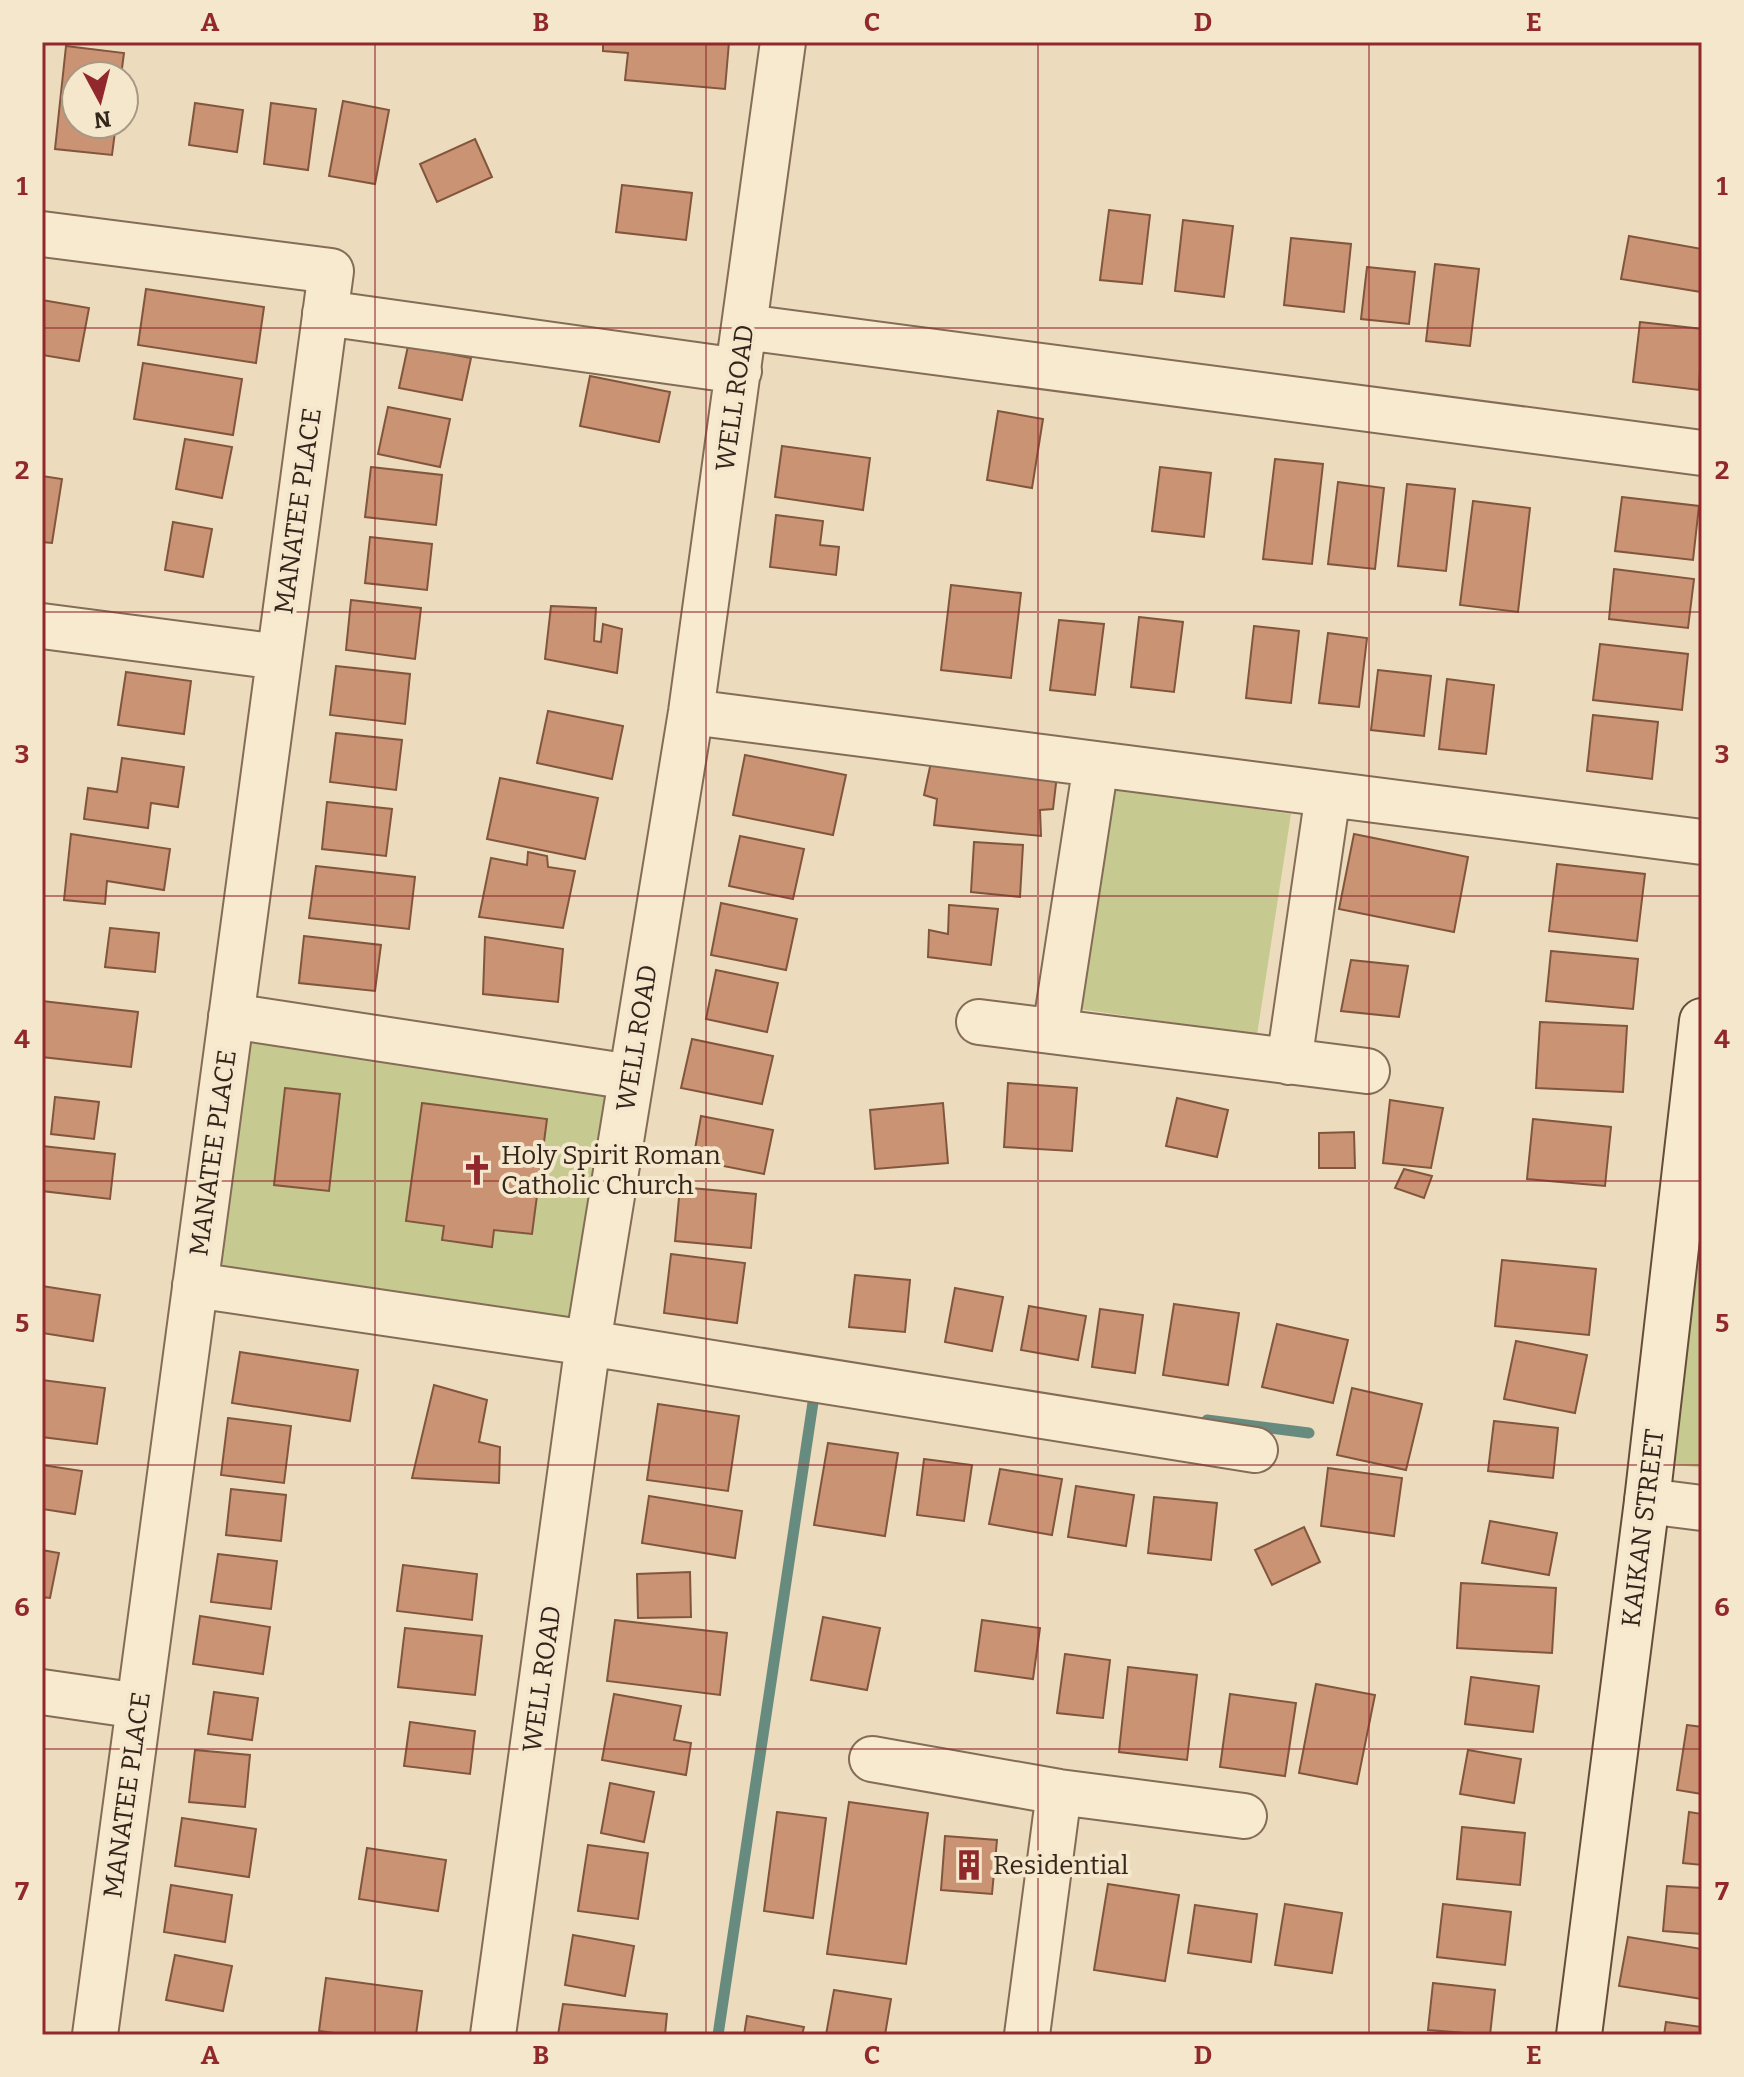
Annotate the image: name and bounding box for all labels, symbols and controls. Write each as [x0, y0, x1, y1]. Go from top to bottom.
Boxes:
text: A [201, 7, 220, 38]
text: B [533, 7, 549, 38]
text: C [864, 7, 880, 38]
text: D [1194, 7, 1212, 38]
text: E [1526, 7, 1542, 38]
north arrow [60, 60, 140, 140]
text: N [92, 105, 112, 134]
text: 1 [16, 171, 28, 202]
text: 1 [1716, 171, 1728, 202]
street label: WELL ROAD [709, 323, 761, 473]
street label: MANATEE PLACE [268, 406, 328, 616]
text: 2 [15, 455, 29, 486]
text: 2 [1715, 455, 1729, 486]
text: 3 [15, 739, 29, 770]
text: 3 [1715, 739, 1729, 770]
street label: WELL ROAD [610, 963, 664, 1113]
text: 4 [14, 1024, 30, 1055]
text: 4 [1714, 1024, 1730, 1055]
street label: MANATEE PLACE [183, 1048, 243, 1258]
place label: Holy Spirit Roman Catholic Church [501, 1140, 721, 1201]
church icon: Holy Spirit Roman Catholic Church [460, 1153, 494, 1187]
text: 5 [15, 1308, 29, 1339]
text: 5 [1715, 1308, 1729, 1339]
street label: KAIKAN STREET [1615, 1427, 1671, 1629]
text: 6 [14, 1592, 30, 1623]
text: 6 [1714, 1592, 1730, 1623]
street label: WELL ROAD [516, 1604, 568, 1754]
street label: MANATEE PLACE [97, 1690, 157, 1900]
building icon: Residential [952, 1848, 986, 1882]
place label: Residential [993, 1850, 1129, 1881]
text: 7 [15, 1876, 29, 1907]
text: 7 [1715, 1876, 1729, 1907]
text: A [201, 2040, 220, 2071]
text: B [533, 2040, 549, 2071]
text: C [864, 2040, 880, 2071]
text: D [1194, 2040, 1212, 2071]
text: E [1526, 2040, 1542, 2071]

